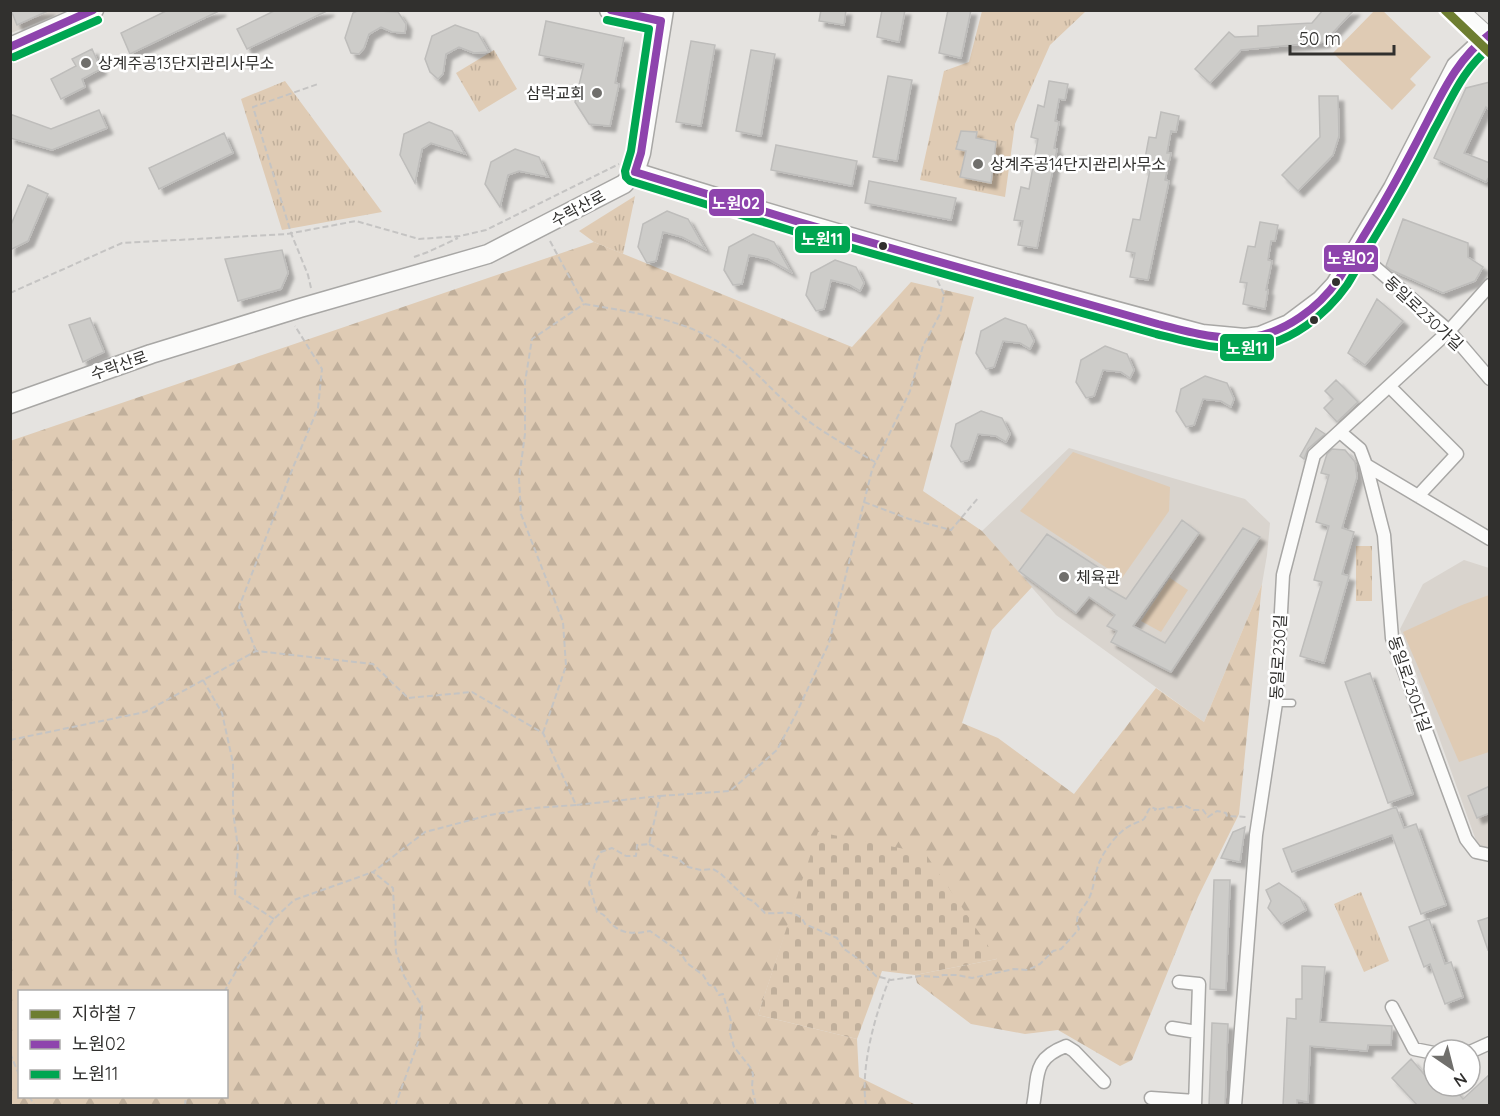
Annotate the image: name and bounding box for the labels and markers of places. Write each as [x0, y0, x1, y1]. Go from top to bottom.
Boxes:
place label: 상계주공13단지관리사무소 [98, 53, 274, 73]
marker: 상계주공13단지관리사무소 [79, 56, 93, 70]
place label: 삼락교회 [526, 83, 585, 103]
marker: 삼락교회 [590, 86, 604, 100]
place label: 상계주공14단지관리사무소 [990, 154, 1166, 174]
marker: 상계주공14단지관리사무소 [971, 157, 985, 171]
unlabelled marker [877, 240, 889, 252]
unlabelled marker [1330, 276, 1342, 288]
unlabelled marker [1308, 314, 1320, 326]
place label: 체육관 [1076, 567, 1120, 587]
marker: 체육관 [1057, 570, 1071, 584]

